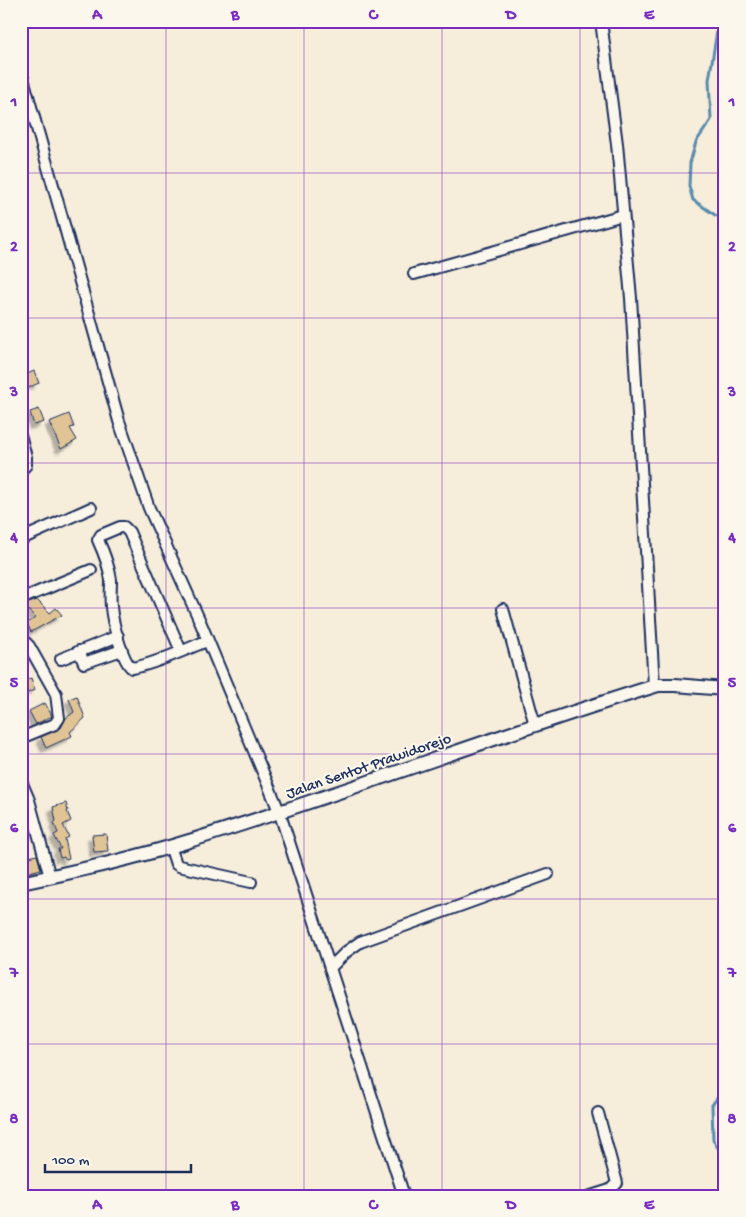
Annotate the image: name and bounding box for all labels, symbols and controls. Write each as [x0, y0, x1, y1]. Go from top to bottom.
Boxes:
text: A [91, 7, 103, 26]
text: B [230, 7, 240, 26]
text: C [368, 7, 379, 26]
text: D [504, 7, 517, 26]
text: E [644, 7, 655, 26]
text: 1 [10, 94, 17, 113]
text: 1 [728, 94, 735, 113]
text: 2 [10, 239, 18, 258]
text: 2 [728, 239, 736, 258]
text: 3 [9, 384, 18, 403]
text: 3 [727, 384, 736, 403]
text: 4 [9, 530, 18, 549]
text: 4 [727, 530, 736, 549]
text: 5 [10, 675, 19, 694]
text: 5 [728, 675, 737, 694]
street label: Jalan Sentot Prawidorejo [284, 730, 454, 805]
text: 6 [10, 820, 19, 839]
text: 6 [728, 820, 737, 839]
text: 7 [9, 965, 19, 984]
text: 7 [727, 965, 737, 984]
text: 8 [10, 1111, 19, 1130]
text: 8 [728, 1111, 737, 1130]
scale bar [45, 1142, 191, 1174]
text: 100 m [51, 1152, 90, 1170]
text: A [91, 1197, 103, 1216]
text: B [230, 1197, 240, 1216]
text: C [368, 1197, 379, 1216]
text: D [504, 1197, 517, 1216]
text: E [644, 1197, 655, 1216]

